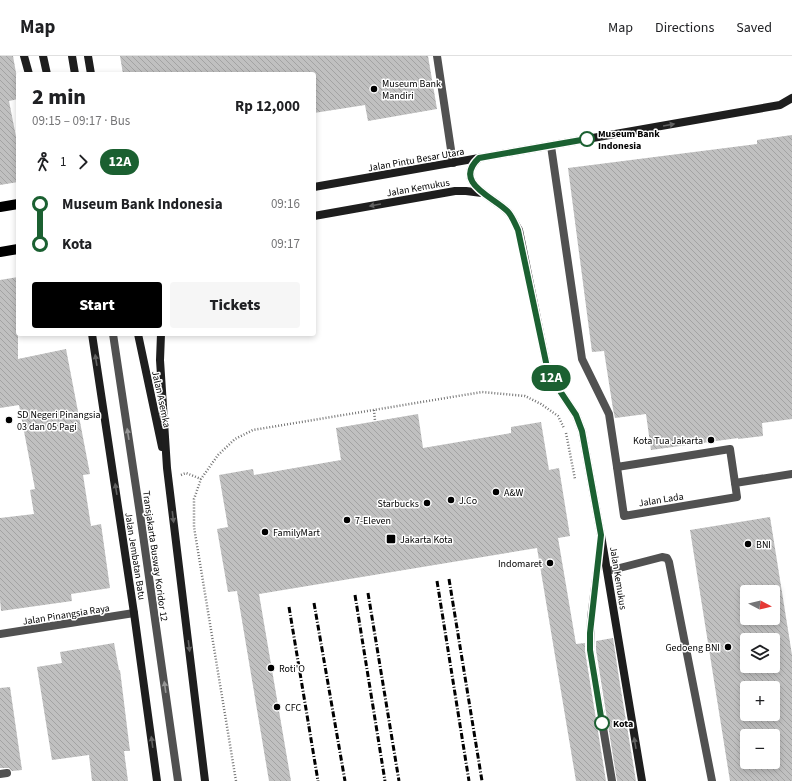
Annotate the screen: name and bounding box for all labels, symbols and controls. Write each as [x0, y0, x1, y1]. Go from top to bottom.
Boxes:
text: Map [20, 14, 55, 41]
text: Map [608, 18, 633, 38]
text: Directions [655, 18, 714, 38]
text: Saved [736, 18, 772, 38]
place label: Museum Bank Mandiri [382, 77, 441, 103]
text: 2 min [32, 81, 86, 113]
marker: Museum Bank Mandiri [369, 84, 379, 94]
text: Rp 12,000 [235, 96, 300, 117]
text: 09:15 – 09:17 · Bus [32, 112, 130, 130]
one-way arrow [663, 121, 675, 127]
place label: Museum Bank Indonesia [598, 127, 660, 153]
marker: Museum Bank Indonesia [579, 131, 595, 147]
street label: Jalan Pintu Besar Utara [367, 145, 466, 175]
icon: walk [32, 151, 54, 173]
icon: forward [72, 151, 94, 173]
text: 12A [108, 152, 131, 172]
text: 1 [60, 153, 66, 171]
street label: Jalan Kemukus [386, 176, 451, 200]
text: Museum Bank Indonesia [62, 194, 223, 215]
text: 09:16 [271, 195, 300, 213]
one-way arrow [369, 202, 381, 208]
text: Kota [62, 234, 92, 255]
text: 09:17 [271, 235, 300, 253]
button: Start [32, 282, 162, 328]
button: Tickets [170, 282, 300, 328]
one-way arrow [93, 354, 99, 366]
line badge: 12A [528, 365, 574, 391]
text: 12A [540, 368, 562, 388]
street label: Jalan Asemka [148, 369, 174, 429]
place label: SD Negeri Pinangsia 03 dan 05 Pagi [17, 408, 100, 434]
marker: SD Negeri Pinangsia 03 dan 05 Pagi [4, 415, 14, 425]
one-way arrow [125, 428, 131, 440]
place label: Kota Tua Jakarta [633, 434, 703, 448]
marker: Kota Tua Jakarta [706, 435, 716, 445]
one-way arrow [113, 483, 119, 495]
place label: A&W [504, 486, 524, 500]
marker: A&W [491, 487, 501, 497]
street label: Transjakarta Busway Koridor 12 [139, 490, 171, 622]
street label: Jalan Lada [638, 490, 685, 510]
place label: J.Co [459, 494, 477, 508]
marker: J.Co [446, 495, 456, 505]
place label: Starbucks [378, 497, 419, 511]
marker: Starbucks [422, 498, 432, 508]
one-way arrow [169, 510, 176, 523]
street label: Jalan Jembatan Batu [121, 511, 149, 601]
place label: 7-Eleven [355, 514, 391, 528]
marker: 7-Eleven [342, 515, 352, 525]
place label: FamilyMart [273, 526, 320, 540]
marker: FamilyMart [260, 527, 270, 537]
marker: Jakarta Kota [385, 533, 397, 545]
place label: Jakarta Kota [400, 533, 453, 547]
place label: BNI [756, 538, 771, 552]
marker: BNI [743, 539, 753, 549]
street label: Jalan Kemukus [606, 546, 630, 611]
place label: Indomaret [498, 557, 543, 571]
marker: Indomaret [545, 558, 555, 568]
north arrow [740, 585, 780, 625]
map controls [740, 585, 780, 769]
street label: Jalan Pinangsia Raya [22, 601, 111, 629]
button: layers [740, 633, 780, 673]
one-way arrow [185, 640, 192, 652]
place label: Gedoeng BNI [665, 641, 720, 655]
marker: Gedoeng BNI [723, 642, 733, 652]
place label: Roti'O [279, 662, 305, 676]
marker: Roti'O [266, 663, 276, 673]
one-way arrow [162, 681, 168, 693]
button: + [740, 681, 780, 721]
place label: CFC [285, 701, 302, 715]
marker: CFC [272, 702, 282, 712]
marker: Kota [594, 715, 610, 731]
place label: Kota [613, 717, 633, 731]
button: − [740, 729, 780, 769]
one-way arrow [149, 736, 155, 748]
one-way arrow [632, 736, 638, 749]

